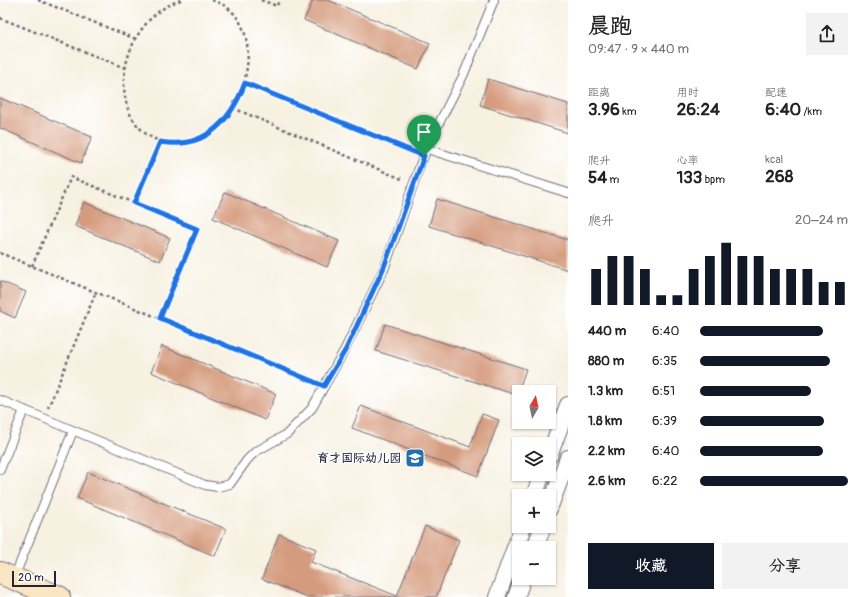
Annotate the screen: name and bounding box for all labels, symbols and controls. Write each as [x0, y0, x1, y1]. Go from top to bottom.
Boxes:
text: 晨跑 [588, 12, 632, 40]
button: share [806, 13, 848, 55]
text: 09:47 · 9 × 440 m [588, 41, 689, 57]
text: 距离 [588, 86, 610, 99]
text: 用时 [677, 86, 699, 99]
text: 配速 [765, 86, 787, 99]
text: 3.96 [588, 99, 620, 120]
text: 26:24 [677, 99, 720, 120]
text: 6:40 [765, 99, 801, 120]
text: km [620, 105, 637, 118]
text: /km [801, 105, 822, 118]
pin [407, 115, 441, 156]
icon: arrive [413, 121, 435, 143]
text: kcal [765, 153, 783, 166]
text: 爬升 [588, 154, 610, 167]
text: 心率 [677, 154, 699, 167]
text: 268 [765, 166, 793, 187]
text: 54 [588, 167, 607, 188]
text: 133 [677, 167, 702, 188]
text: m [607, 173, 619, 186]
text: bpm [702, 173, 725, 186]
text: 20–24 m [795, 212, 848, 228]
text: 爬升 [588, 213, 614, 229]
text: 440 m [588, 323, 626, 339]
text: 6:40 [652, 323, 679, 339]
text: 880 m [588, 353, 624, 369]
text: 6:35 [652, 353, 677, 369]
text: 1.3 km [588, 383, 623, 399]
text: 6:51 [652, 383, 675, 399]
north arrow [512, 385, 556, 429]
map controls [512, 385, 556, 585]
text: 1.8 km [588, 413, 622, 429]
text: 6:39 [652, 413, 677, 429]
button: layers [512, 437, 556, 481]
text: 2.2 km [588, 443, 625, 459]
text: 6:40 [652, 443, 679, 459]
school or university icon: 育才国际幼儿园 [404, 447, 426, 469]
place label: 育才国际幼儿园 [317, 451, 401, 466]
text: 2.6 km [588, 473, 625, 489]
text: 6:22 [652, 473, 678, 489]
button: + [512, 489, 556, 533]
button: − [512, 541, 556, 585]
button: 收藏 [588, 543, 714, 589]
button: 分享 [722, 543, 848, 589]
scale bar [12, 569, 56, 588]
text: 20 m [18, 571, 44, 584]

